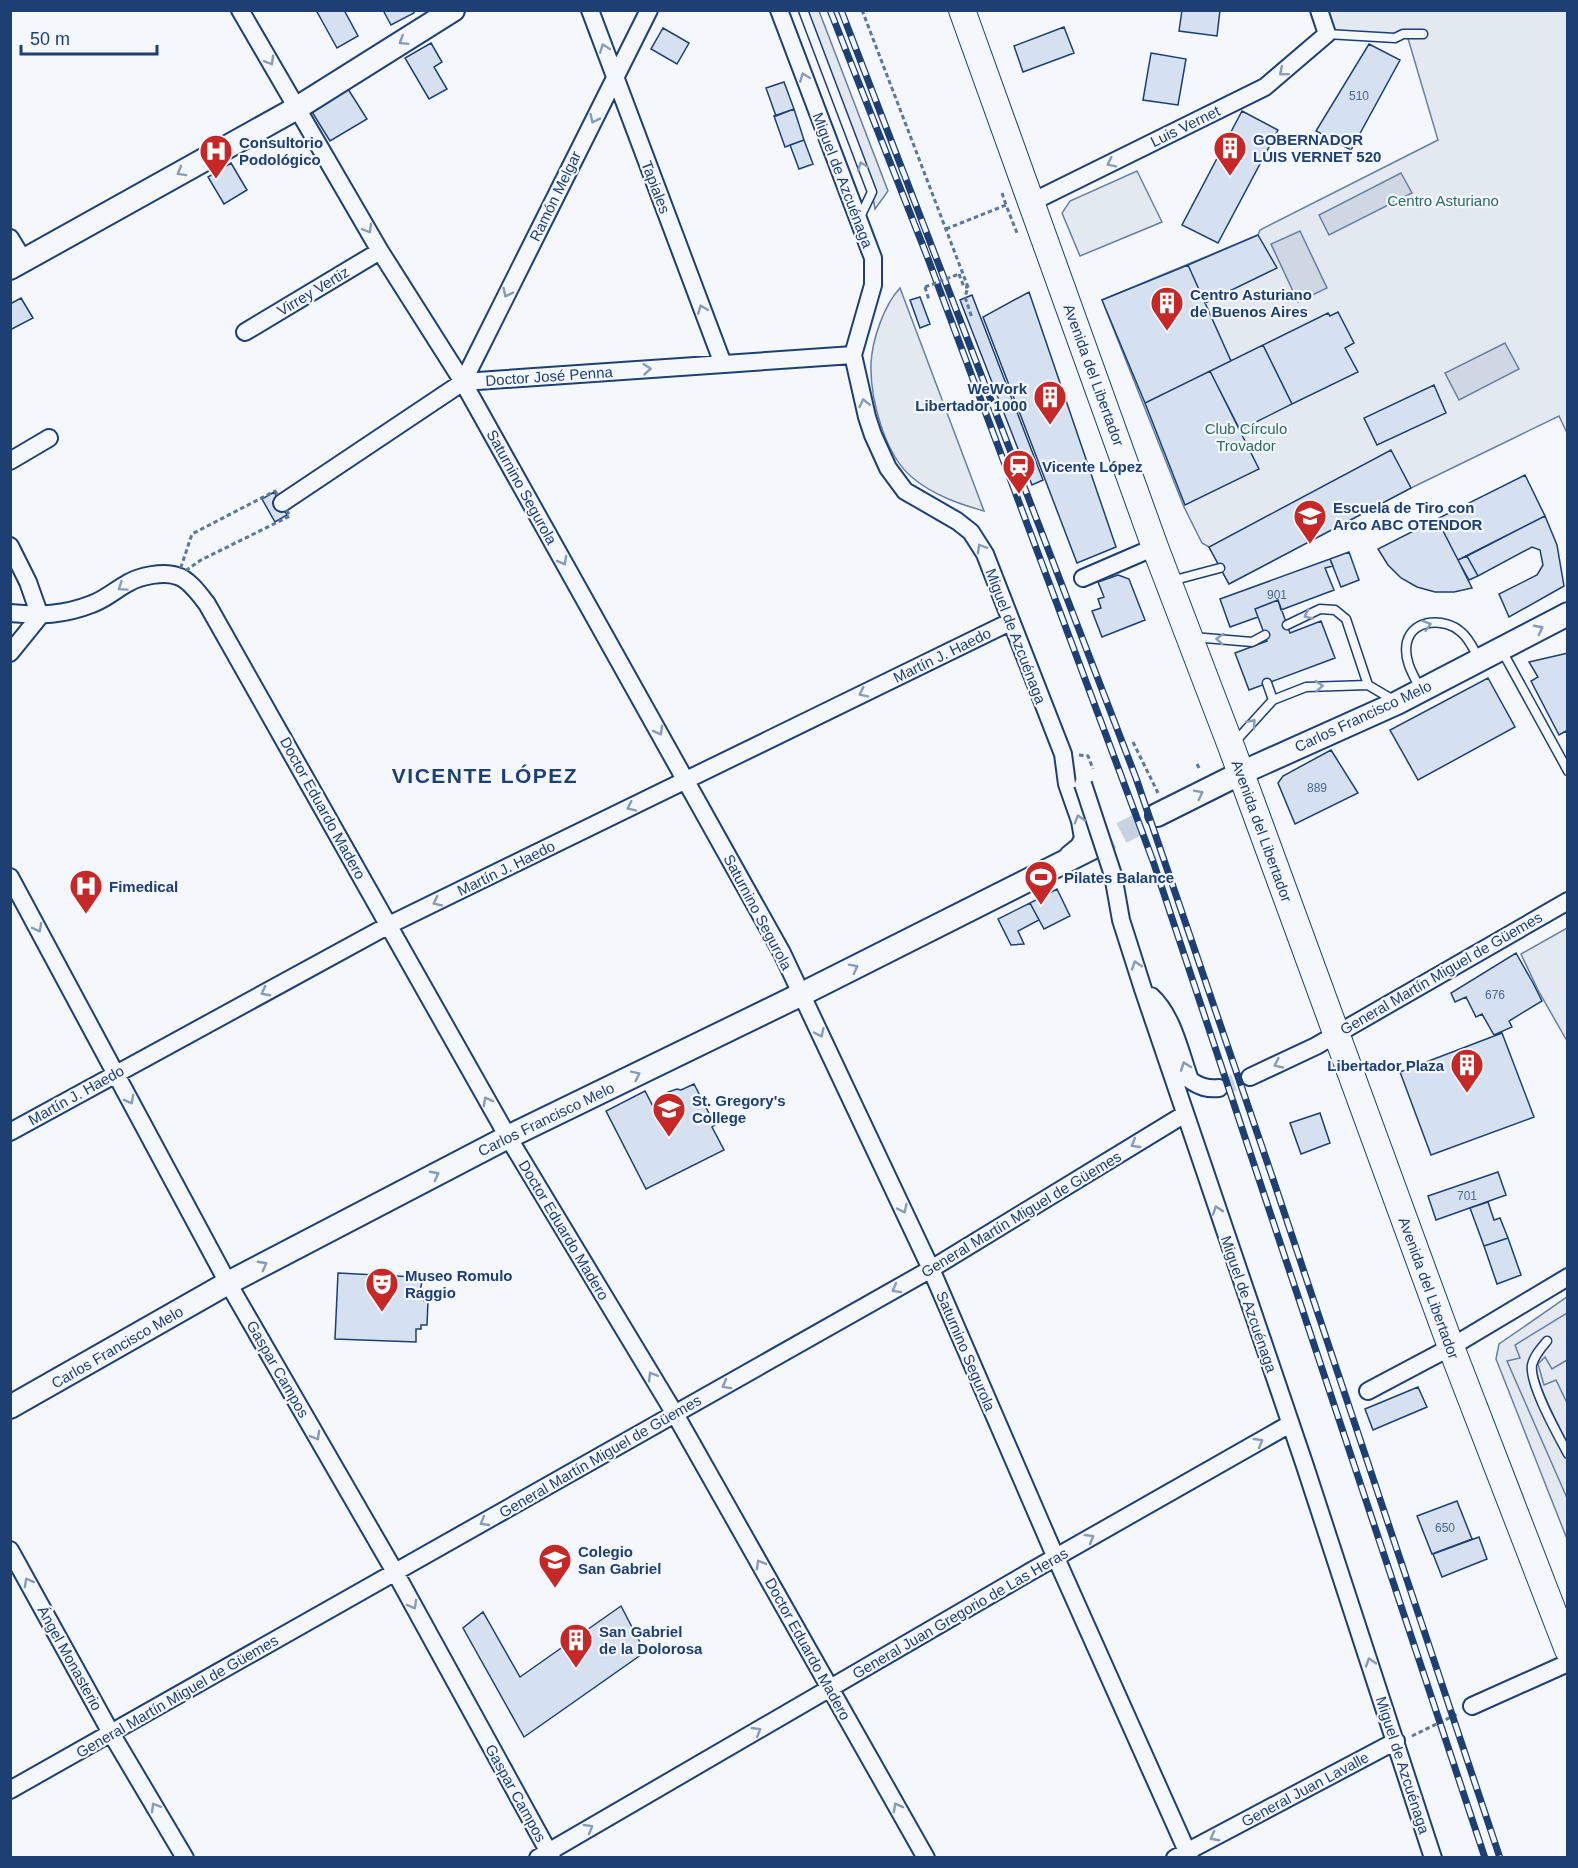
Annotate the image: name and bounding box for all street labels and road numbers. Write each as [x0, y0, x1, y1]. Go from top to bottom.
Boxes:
street label: Luis Vernet [1148, 102, 1223, 150]
street label: Miguel de Azcuénaga [809, 110, 877, 251]
street label: Ramón Melgar [526, 148, 584, 244]
street label: Tapiales [638, 158, 674, 216]
street label: Virrey Vertiz [274, 263, 352, 319]
street label: Avenida del Libertador [1060, 302, 1128, 448]
street label: Doctor José Penna [485, 363, 614, 389]
street label: Saturnino Segurola [483, 427, 561, 548]
street label: Miguel de Azcuénaga [982, 566, 1050, 707]
street label: Martín J. Haedo [890, 624, 994, 686]
street label: Carlos Francisco Melo [1292, 677, 1434, 755]
street label: Doctor Eduardo Madero [277, 734, 369, 882]
street label: Avenida del Libertador [1228, 758, 1296, 904]
street label: Martín J. Haedo [454, 837, 558, 899]
street label: Saturnino Segurola [720, 851, 796, 973]
street label: General Martín Miguel de Güemes [1337, 908, 1545, 1038]
street label: Martín J. Haedo [25, 1062, 127, 1128]
street label: Carlos Francisco Melo [475, 1079, 617, 1159]
street label: General Martín Miguel de Güemes [918, 1147, 1124, 1281]
street label: Doctor Eduardo Madero [515, 1157, 613, 1303]
street label: Avenida del Libertador [1395, 1215, 1463, 1361]
street label: Miguel de Azcuénaga [1218, 1233, 1281, 1375]
street label: Saturnino Segurola [933, 1289, 999, 1414]
street label: Carlos Francisco Melo [48, 1302, 186, 1392]
street label: Gaspar Campos [243, 1317, 313, 1421]
street label: General Martín Miguel de Güemes [496, 1391, 704, 1521]
street label: General Juan Gregorio de Las Heras [849, 1544, 1071, 1682]
street label: Doctor Eduardo Madero [762, 1575, 854, 1723]
street label: Ángel Monasterio [34, 1603, 106, 1713]
street label: General Martín Miguel de Güemes [73, 1631, 281, 1761]
street label: Miguel de Azcuénaga [1373, 1694, 1433, 1836]
street label: Gaspar Campos [482, 1741, 550, 1845]
street label: General Juan Lavalle [1238, 1748, 1372, 1830]

